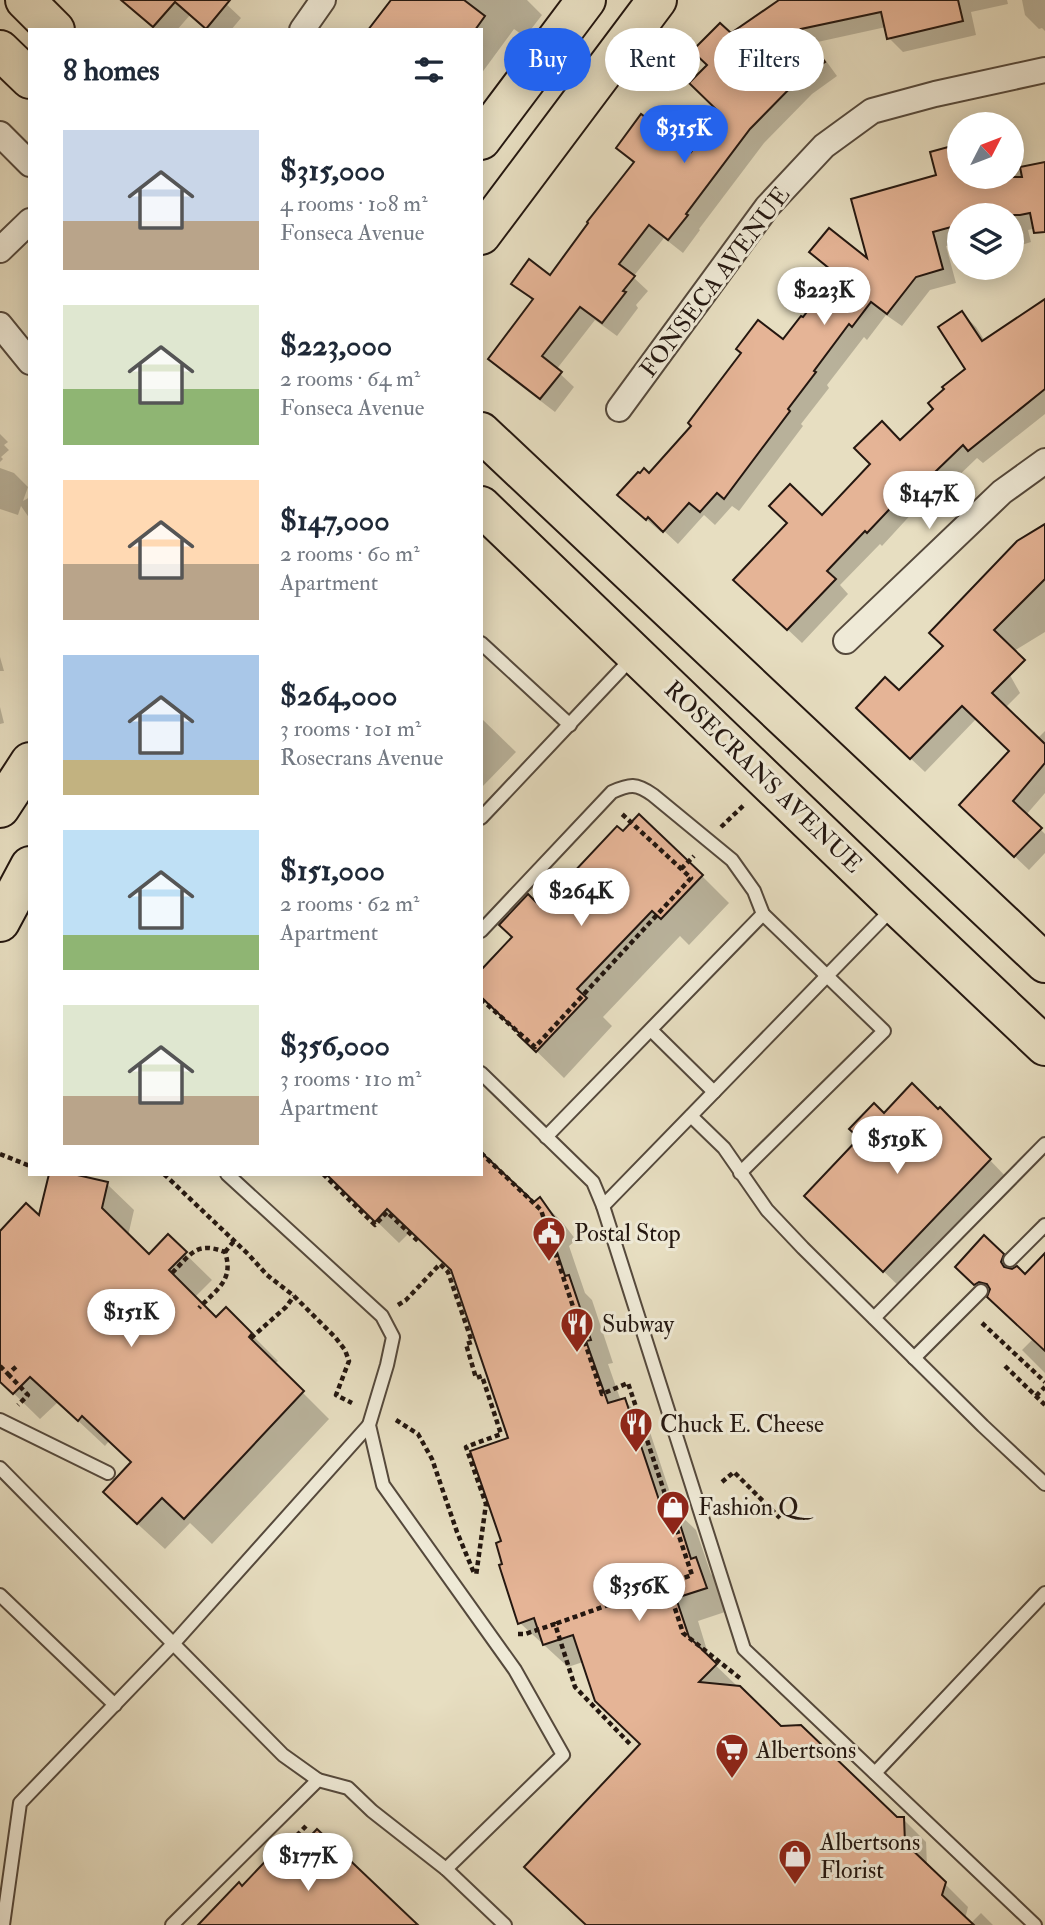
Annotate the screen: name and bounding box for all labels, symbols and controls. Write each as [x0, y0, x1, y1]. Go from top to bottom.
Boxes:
chip: Buy [504, 28, 591, 91]
chip: Rent [605, 28, 700, 91]
chip: Filters [714, 28, 824, 91]
icon: filters [410, 51, 448, 89]
text: 8 homes [63, 52, 160, 89]
pin: $315K [635, 106, 733, 165]
north arrow [947, 112, 1024, 189]
map controls [947, 112, 1024, 280]
text: $315K [656, 113, 712, 142]
text: $315,000 [280, 152, 385, 189]
icon: home [119, 158, 203, 242]
street label: FONSECA AVENUE [633, 180, 797, 384]
text: 4 rooms · 108 m² [280, 189, 428, 218]
button: layers [947, 203, 1024, 280]
text: Fonseca Avenue [280, 218, 424, 247]
pin: $223K [775, 268, 873, 327]
text: $223K [793, 275, 855, 304]
text: $223,000 [280, 327, 392, 364]
icon: home [119, 333, 203, 417]
text: 2 rooms · 64 m² [280, 364, 420, 393]
text: Fonseca Avenue [280, 393, 424, 422]
pin: $147K [880, 472, 978, 531]
text: $147K [899, 479, 959, 508]
text: $147,000 [280, 502, 390, 539]
icon: home [119, 508, 203, 592]
text: 2 rooms · 60 m² [280, 539, 420, 568]
text: Apartment [280, 568, 378, 597]
street label: ROSECRANS AVENUE [657, 674, 869, 880]
text: $264,000 [280, 677, 397, 714]
icon: home [119, 683, 203, 767]
text: 3 rooms · 101 m² [280, 714, 421, 743]
text: Rosecrans Avenue [280, 743, 443, 772]
text: $151,000 [280, 852, 385, 889]
icon: home [119, 858, 203, 942]
pin: $264K [532, 869, 630, 928]
text: $264K [549, 876, 613, 905]
text: 2 rooms · 62 m² [280, 889, 419, 918]
text: Apartment [280, 918, 378, 947]
text: $356,000 [280, 1027, 390, 1064]
icon: home [119, 1033, 203, 1117]
text: 3 rooms · 110 m² [280, 1064, 421, 1093]
text: Apartment [280, 1093, 378, 1122]
pin: $519K [848, 1116, 946, 1176]
text: $519K [867, 1124, 927, 1153]
public building icon: Postal Stop [530, 1214, 568, 1263]
place label: Postal Stop [574, 1218, 681, 1249]
pin: $151K [82, 1290, 180, 1349]
text: $151K [103, 1297, 159, 1326]
restaurant icon: Subway [558, 1305, 596, 1354]
place label: Subway [602, 1309, 675, 1340]
restaurant icon: Chuck E. Cheese [617, 1405, 655, 1454]
place label: Chuck E. Cheese [660, 1409, 824, 1440]
shop icon: Fashion Q [654, 1488, 692, 1537]
place label: Fashion Q [698, 1492, 814, 1523]
pin: $356K [590, 1564, 688, 1623]
text: $356K [609, 1571, 669, 1600]
supermarket icon: Albertsons [713, 1731, 751, 1780]
place label: Albertsons [755, 1735, 856, 1766]
place label: Albertsons Florist [819, 1827, 920, 1886]
pin: $177K [259, 1834, 357, 1893]
shop icon: Albertsons Florist [776, 1837, 814, 1886]
text: $177K [279, 1841, 337, 1870]

